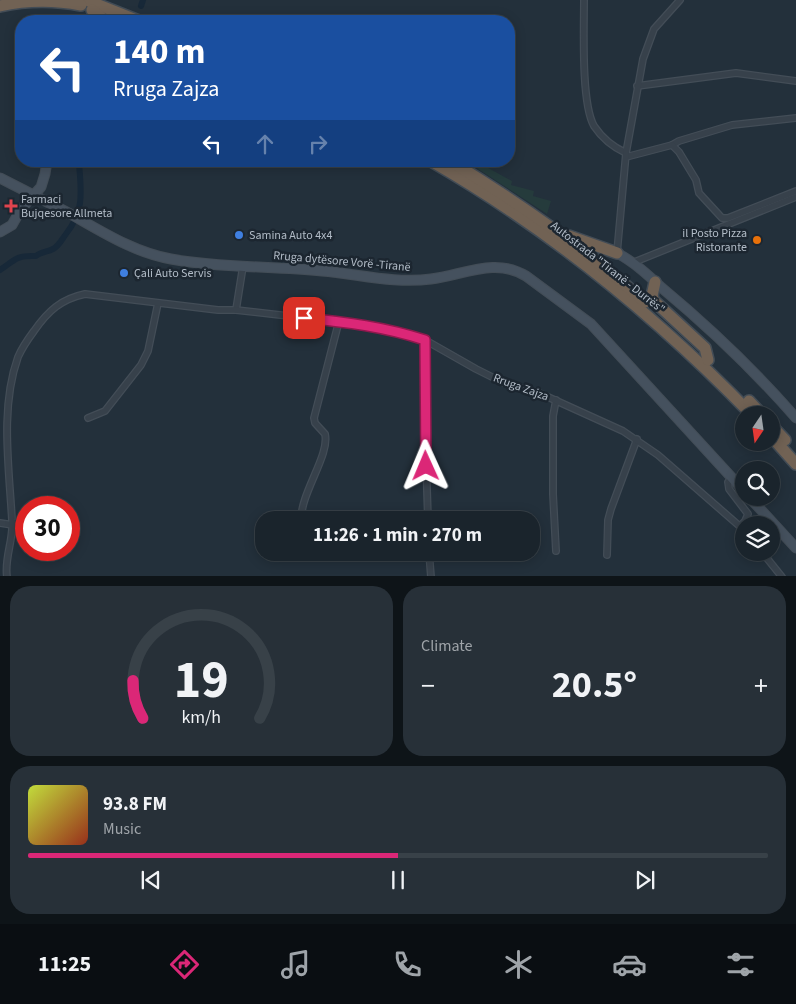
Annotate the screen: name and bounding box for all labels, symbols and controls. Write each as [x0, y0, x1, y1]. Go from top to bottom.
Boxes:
text: 140 m [113, 27, 205, 77]
icon: left [30, 35, 95, 100]
text: Rruga Zajza [113, 73, 219, 105]
icon: left [198, 130, 226, 158]
icon: ahead [251, 130, 279, 158]
icon: right [304, 130, 332, 158]
place label: Farmaci Bujqesore Allmeta [21, 191, 112, 222]
marker: Farmaci Bujqesore Allmeta [5, 200, 17, 212]
street label: Autostrada "Tiranë - Durrës" [547, 217, 668, 317]
place label: il Posto Pizza Ristorante [682, 225, 747, 256]
place label: Samina Auto 4x4 [249, 227, 332, 244]
marker: Samina Auto 4x4 [233, 229, 245, 241]
marker: il Posto Pizza Ristorante [751, 234, 763, 246]
street label: Rruga dytësore Vorë -Tiranë [273, 247, 411, 276]
place label: Çali Auto Servis [134, 265, 212, 282]
marker: Çali Auto Servis [118, 267, 130, 279]
pin [283, 297, 325, 339]
icon: arrive [290, 304, 318, 332]
street label: Rruga Zajza [491, 370, 551, 405]
north arrow [735, 406, 780, 451]
map controls [735, 406, 780, 561]
position arrow [399, 439, 451, 491]
button: search [735, 461, 780, 506]
speed limit sign: 30 [15, 496, 80, 561]
button: layers [735, 516, 780, 561]
text: 11:26 · 1 min · 270 m [313, 522, 482, 549]
text: Climate [421, 635, 472, 657]
text: 19 [174, 644, 229, 718]
text: 20.5° [552, 658, 637, 712]
text: − [421, 666, 435, 706]
text: + [754, 666, 768, 706]
text: km/h [182, 705, 221, 730]
text: 93.8 FM [103, 791, 167, 818]
text: Music [103, 818, 141, 840]
icon: previous [137, 866, 165, 894]
icon: pause [384, 866, 412, 894]
icon: next [631, 866, 659, 894]
icon: directions [167, 947, 202, 982]
icon: music [278, 947, 313, 982]
icon: phone [390, 947, 425, 982]
icon: climate [501, 947, 536, 982]
icon: car [612, 947, 647, 982]
icon: filters [723, 947, 758, 982]
text: 11:25 [38, 948, 91, 980]

